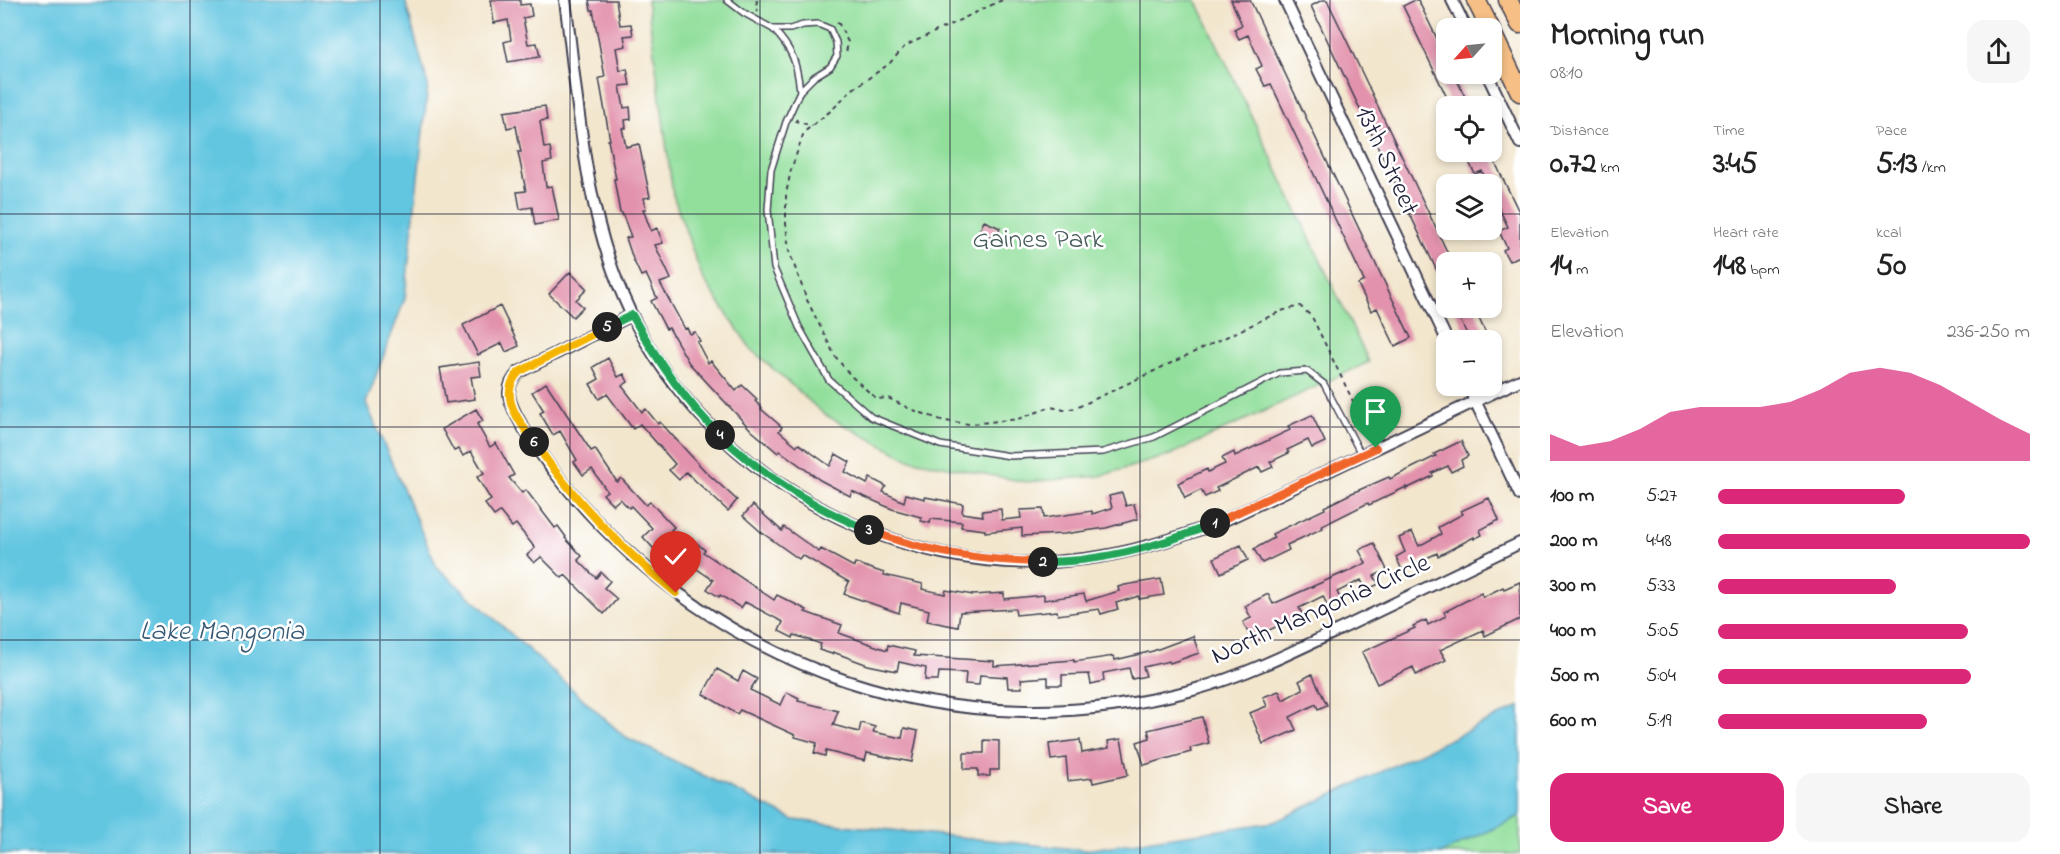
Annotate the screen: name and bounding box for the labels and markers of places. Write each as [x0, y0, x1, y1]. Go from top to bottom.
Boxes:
pin: 5 [592, 312, 622, 342]
pin [1350, 386, 1401, 448]
pin: 4 [705, 420, 735, 450]
pin: 6 [519, 427, 549, 457]
pin: 1 [1200, 508, 1230, 538]
pin: 3 [854, 515, 884, 545]
pin [650, 531, 701, 593]
pin: 2 [1028, 547, 1058, 577]

